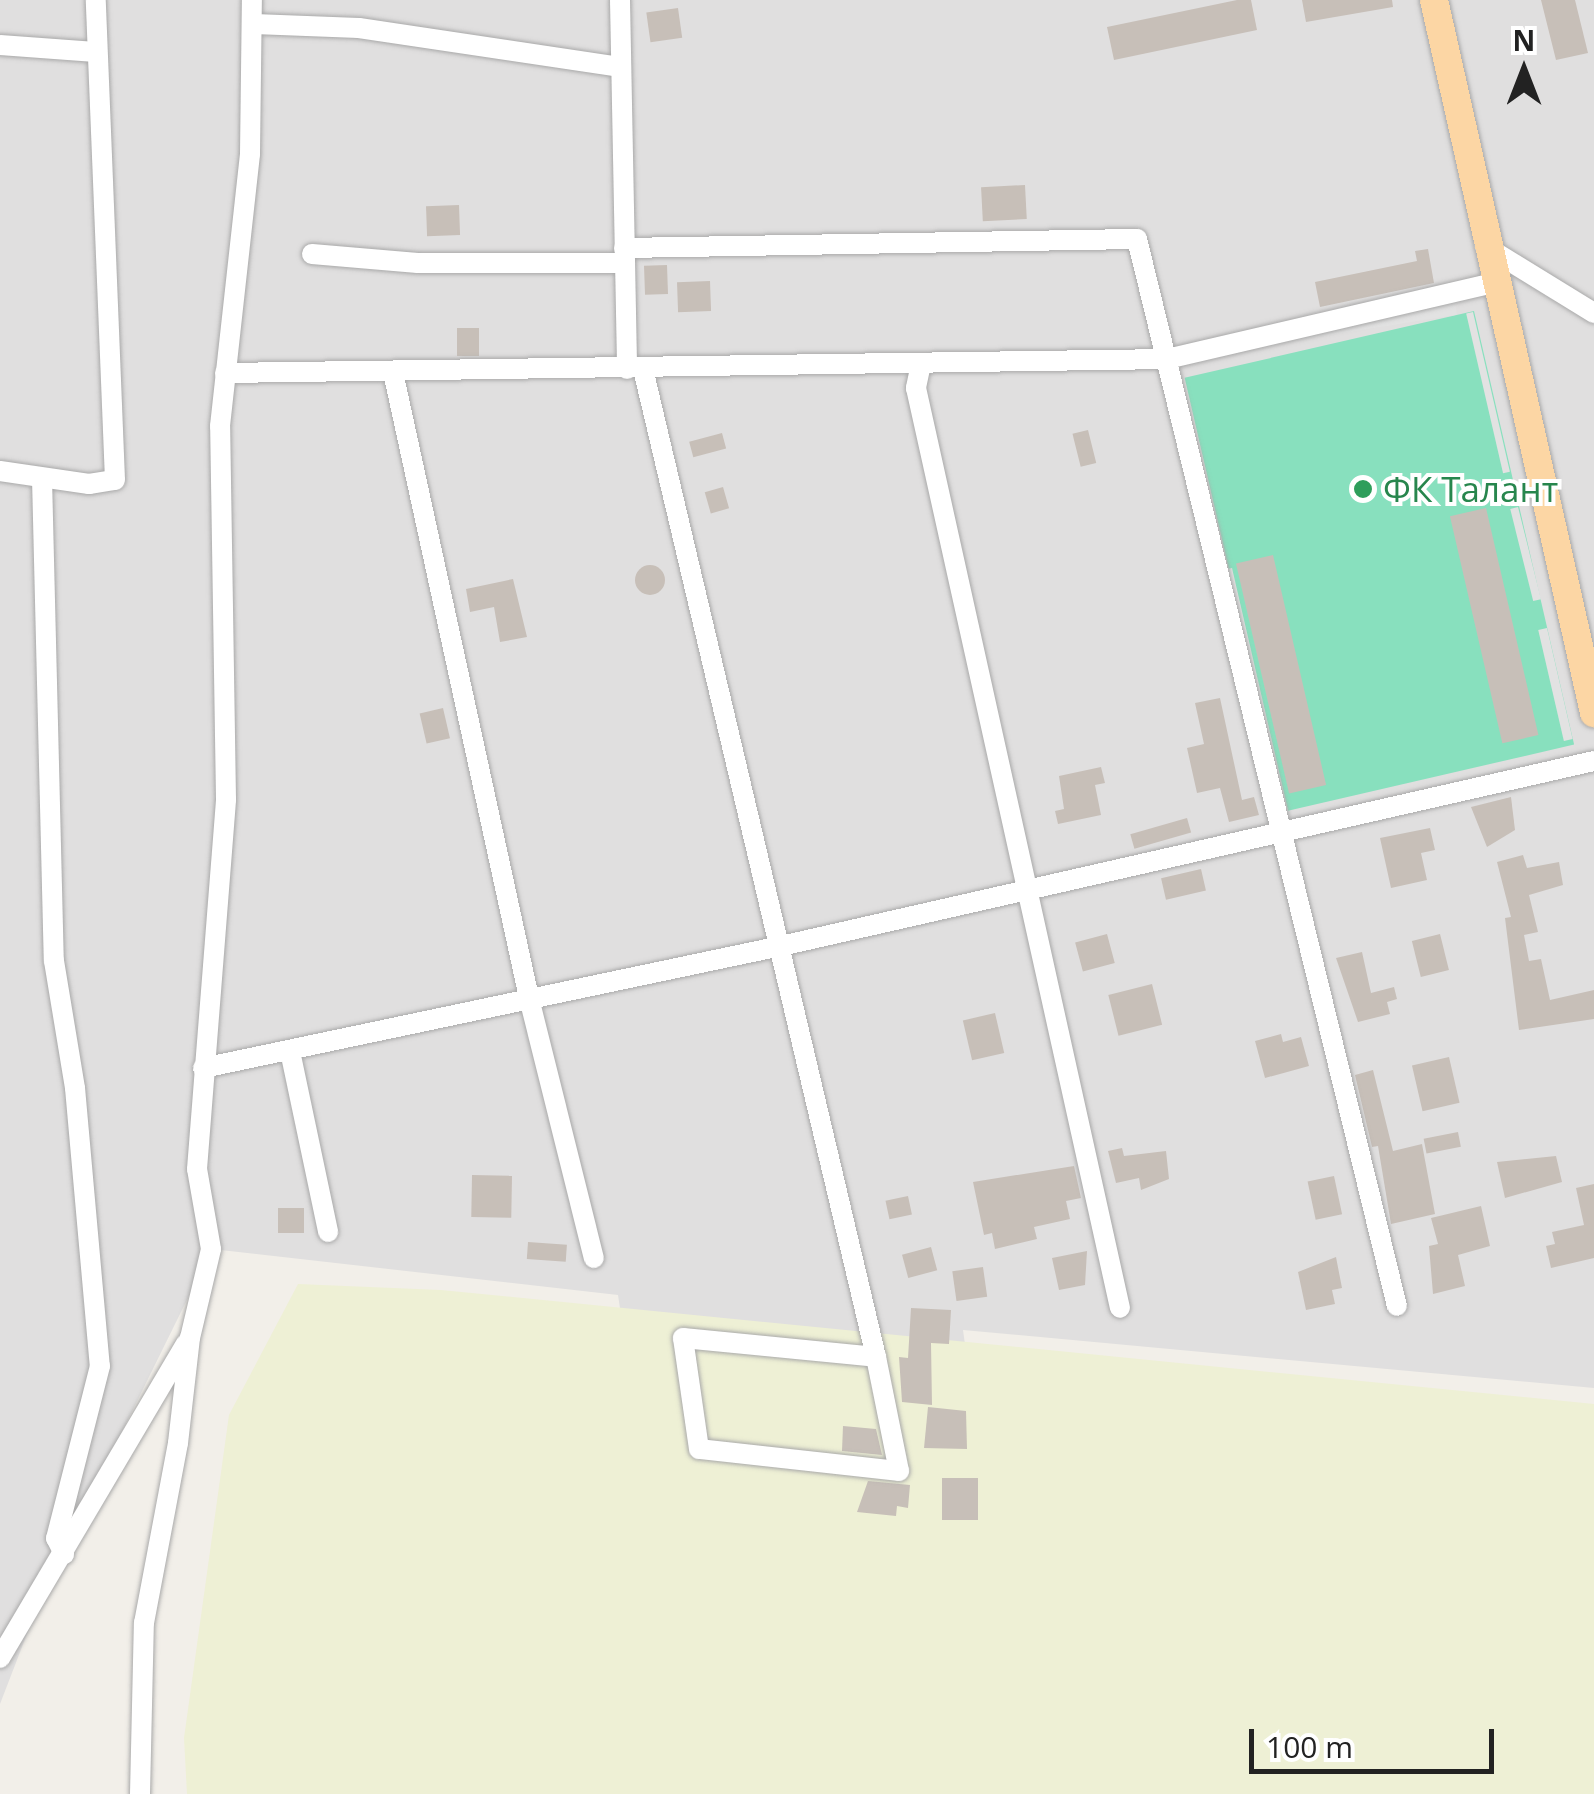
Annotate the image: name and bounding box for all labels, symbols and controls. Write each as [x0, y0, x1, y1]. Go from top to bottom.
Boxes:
north arrow [1474, 20, 1574, 120]
text: N [1513, 21, 1535, 59]
place label: ФК Талант [1383, 468, 1558, 510]
marker: ФК Талант [1352, 478, 1374, 500]
scale bar [1254, 1709, 1499, 1771]
text: 100 m [1266, 1726, 1353, 1767]

